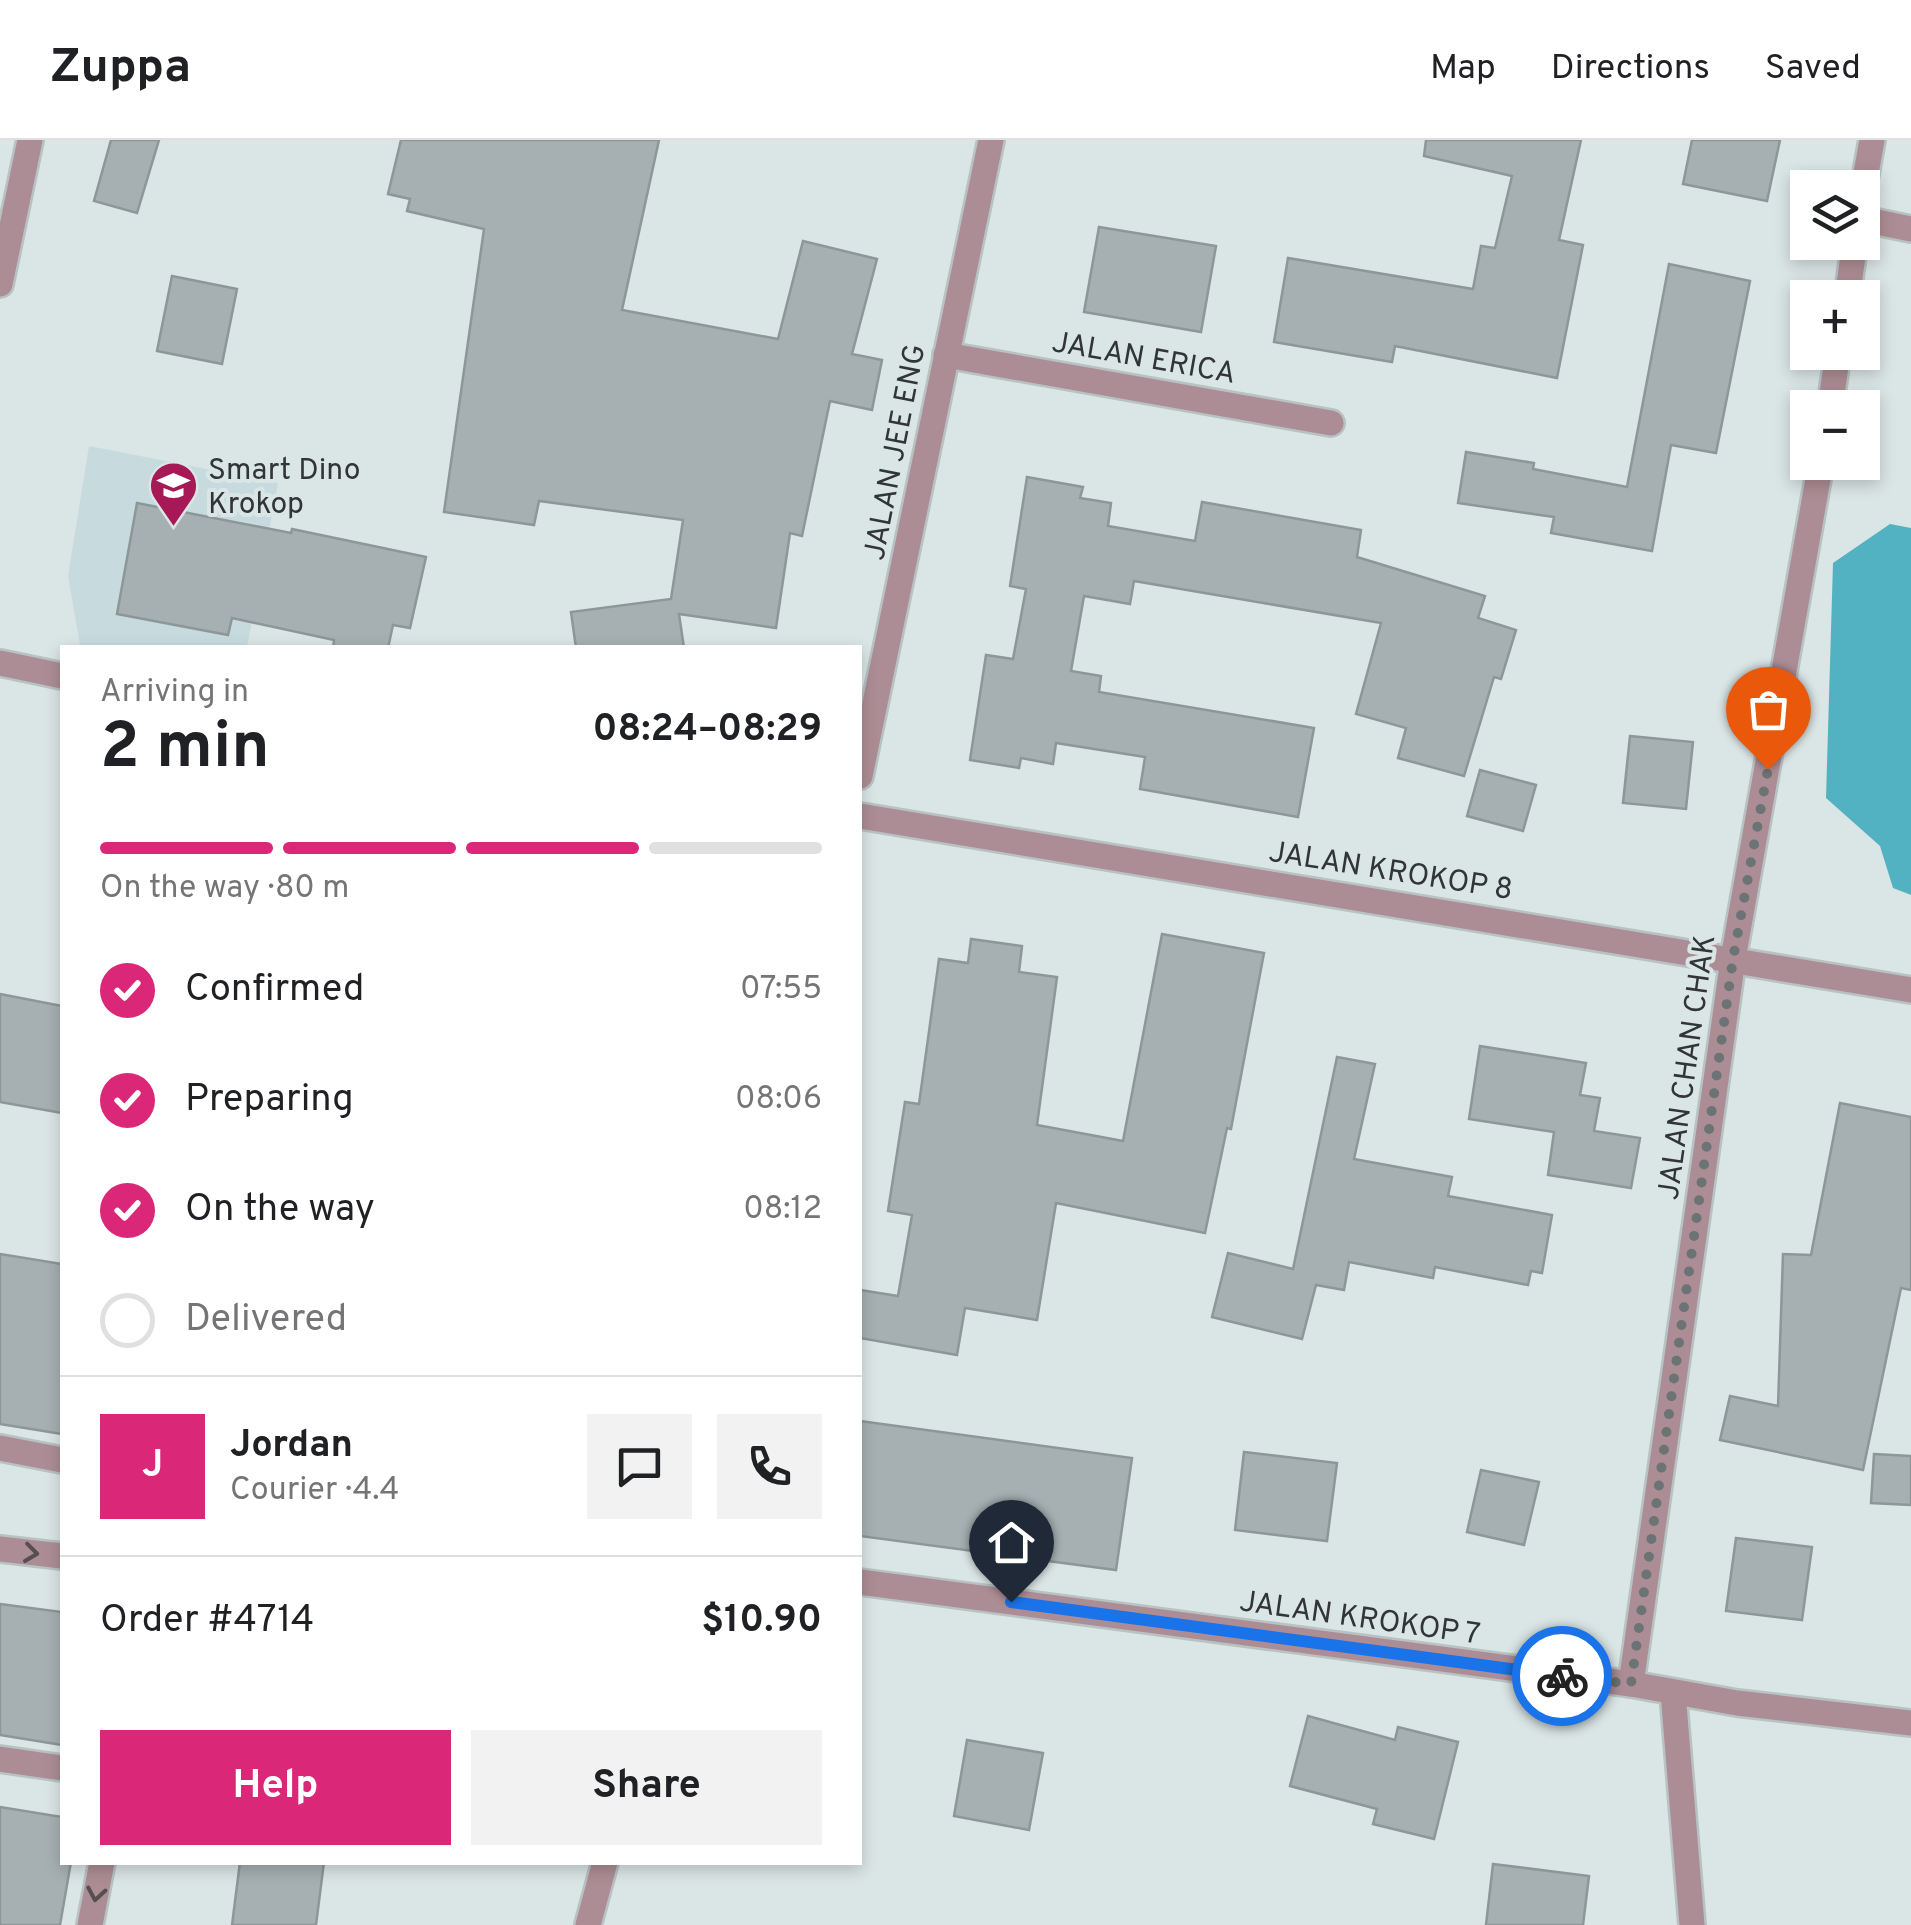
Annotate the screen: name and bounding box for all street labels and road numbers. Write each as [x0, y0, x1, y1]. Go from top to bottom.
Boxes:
street label: JALAN ERICA [1049, 325, 1238, 394]
street label: JALAN JEE ENG [857, 341, 936, 564]
street label: JALAN KROKOP 8 [1266, 835, 1515, 910]
street label: JALAN CHAN CHAK [1652, 933, 1725, 1202]
street label: JALAN KROKOP 7 [1237, 1584, 1482, 1655]

